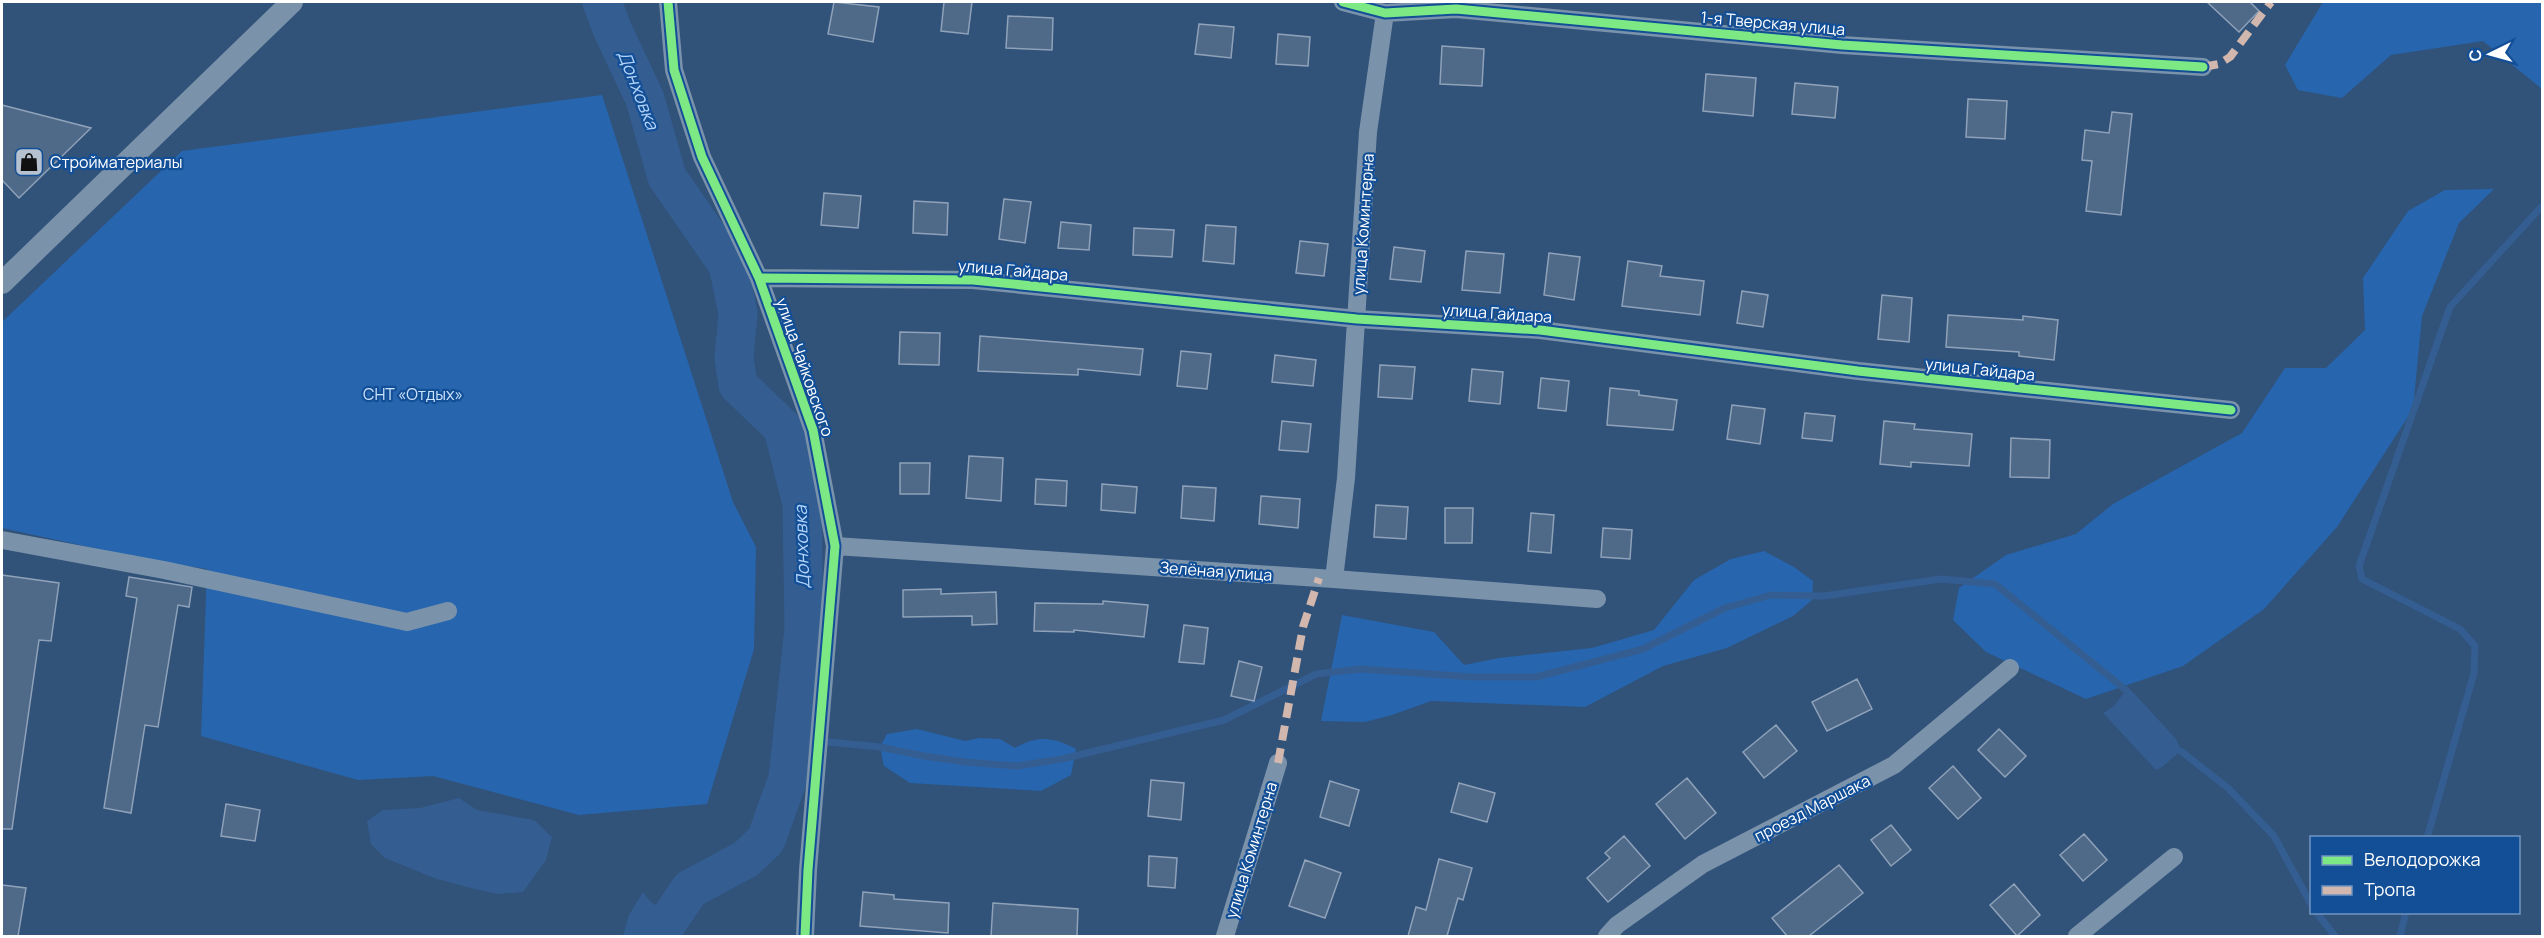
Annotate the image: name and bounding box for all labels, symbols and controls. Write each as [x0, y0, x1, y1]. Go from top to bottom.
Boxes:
street label: 1-я Тверская улица [1700, 6, 1846, 40]
north arrow [2460, 24, 2520, 84]
water label: Донховка [613, 47, 665, 134]
text: С [2464, 48, 2487, 62]
shop icon: Стройматериалы [13, 146, 45, 178]
place label: Стройматериалы [50, 151, 182, 173]
street label: улица Коминтерна [1347, 153, 1379, 295]
street label: улица Гайдара [957, 254, 1069, 286]
street label: улица Чайковского [771, 295, 839, 439]
street label: улица Гайдара [1441, 298, 1553, 328]
street label: улица Гайдара [1924, 352, 2036, 386]
park label: СНТ «Отдых» [363, 383, 463, 405]
water label: Донховка [788, 504, 814, 589]
street label: Зелёная улица [1159, 556, 1273, 586]
street label: проезд Маршака [1750, 769, 1874, 847]
street label: улица Коминтерна [1220, 779, 1282, 921]
legend [2310, 836, 2520, 914]
text: Велодорожка [2364, 847, 2481, 871]
text: Тропа [2364, 877, 2415, 901]

